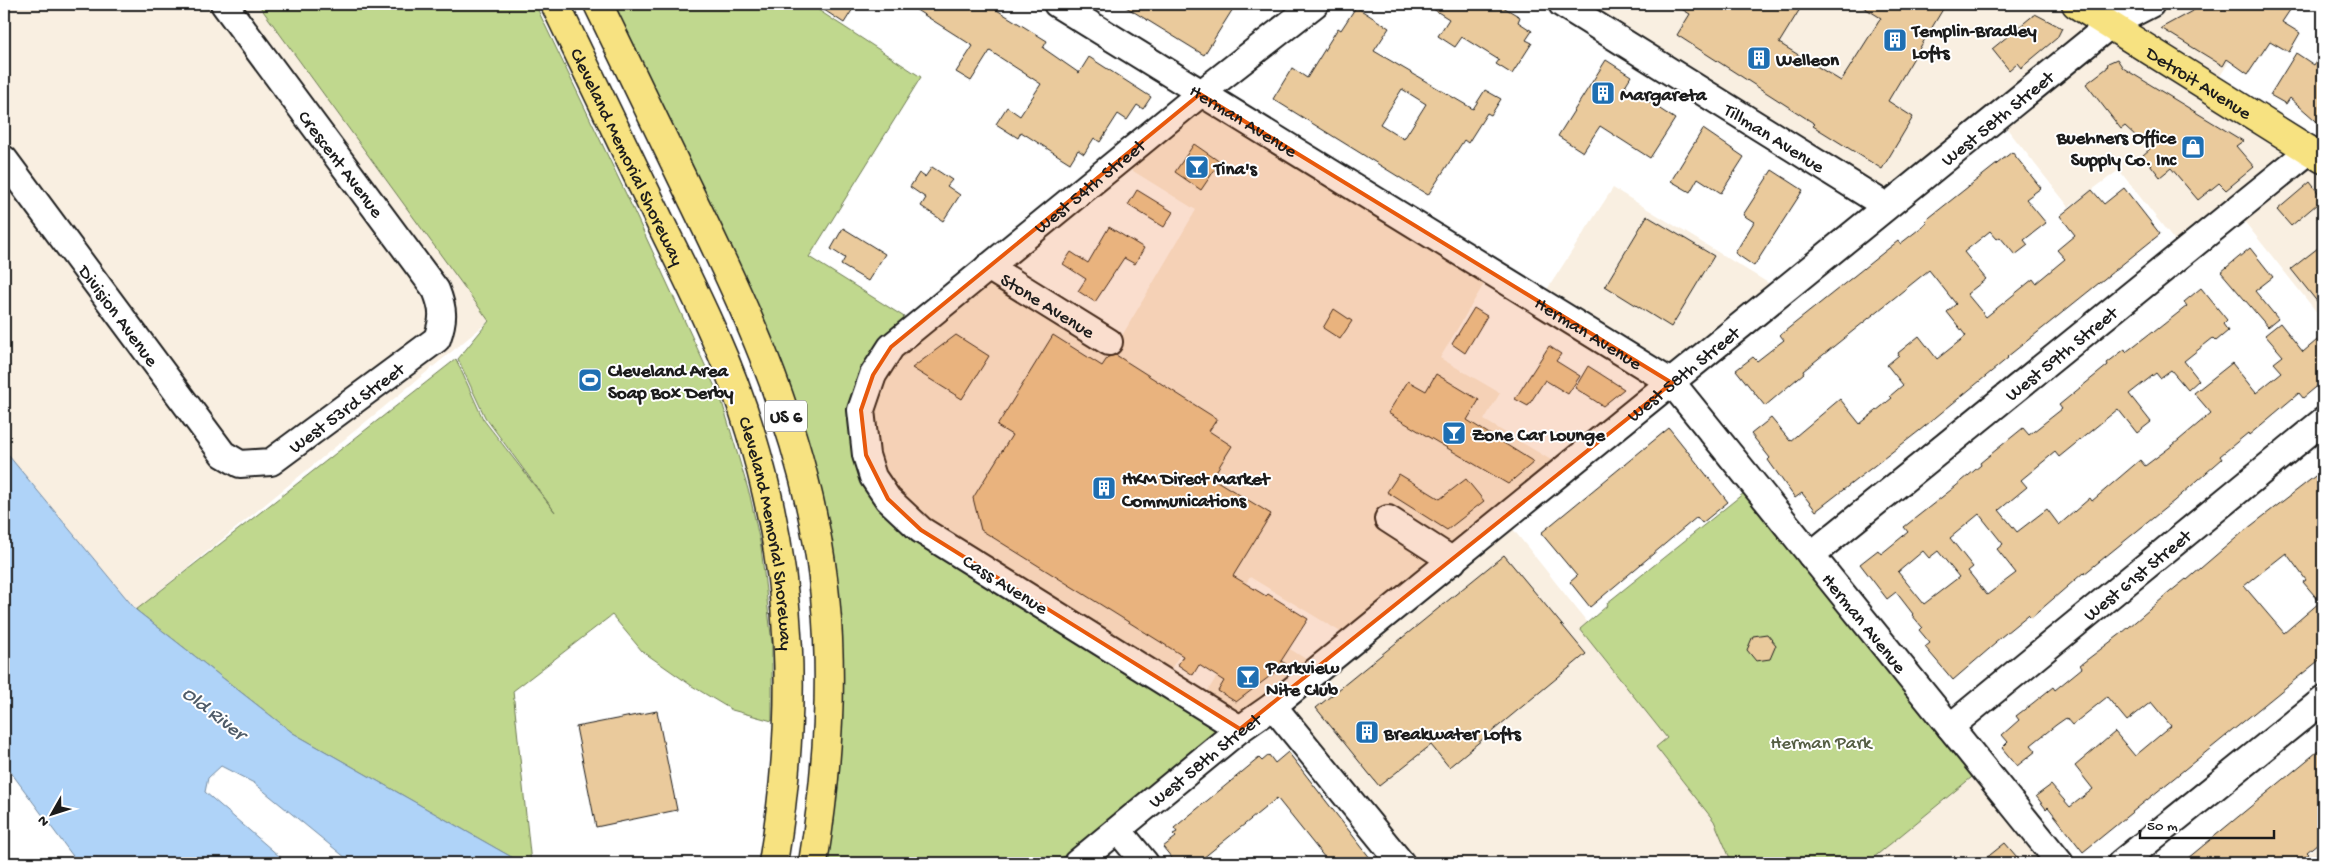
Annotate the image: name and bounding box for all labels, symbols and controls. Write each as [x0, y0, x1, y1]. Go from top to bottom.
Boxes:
place label: Templin-Bradley Lofts [1910, 21, 2037, 66]
building icon: Templin-Bradley Lofts [1882, 27, 1908, 53]
street label: Detroit Avenue [2139, 42, 2255, 126]
street label: Cleveland Memorial Shoreway [563, 45, 688, 271]
building icon: Welleon [1746, 45, 1772, 71]
place label: Welleon [1775, 50, 1840, 73]
street label: West 58th Street [1938, 66, 2062, 173]
building icon: Margareta [1590, 80, 1616, 106]
street label: Herman Avenue [1184, 81, 1301, 164]
place label: Margareta [1620, 85, 1708, 108]
street label: Tillman Avenue [1718, 99, 1828, 180]
street label: Crescent Avenue [291, 107, 387, 223]
place label: Buehners Office Supply Co. Inc [2056, 128, 2178, 173]
street label: West 54th Street [1030, 134, 1153, 240]
shop icon: Buehners Office Supply Co. Inc [2180, 134, 2206, 160]
bar icon: Tina's [1184, 154, 1210, 180]
place label: Tina's [1212, 159, 1258, 182]
street label: Division Avenue [70, 260, 162, 372]
street label: Stone Avenue [995, 269, 1098, 345]
street label: Herman Avenue [1529, 293, 1645, 377]
street label: West 59th Street [2002, 302, 2125, 408]
street label: West 58th Street [1623, 321, 1747, 428]
street label: West 53rd Street [285, 358, 412, 460]
place label: Cleveland Area Soap Box Derby [607, 361, 734, 406]
sports icon: Cleveland Area Soap Box Derby [577, 367, 603, 393]
road number: US 6 [765, 401, 807, 432]
street label: Cleveland Memorial Shoreway [731, 414, 796, 652]
bar icon: Zone Car Lounge [1441, 420, 1467, 446]
place label: Zone Car Lounge [1472, 425, 1606, 448]
place label: HKM Direct Market Communications [1121, 469, 1271, 514]
building icon: HKM Direct Market Communications [1091, 475, 1117, 501]
street label: West 61st Street [2080, 525, 2199, 628]
street label: Cass Avenue [957, 551, 1051, 621]
street label: Herman Avenue [1815, 570, 1910, 679]
place label: Parkview Nite Club [1265, 658, 1340, 703]
bar icon: Parkview Nite Club [1235, 664, 1261, 690]
water label: Old River [177, 683, 252, 749]
street label: West 58th Street [1145, 708, 1269, 815]
building icon: Breakwater Lofts [1354, 719, 1380, 745]
place label: Breakwater Lofts [1383, 724, 1522, 747]
park label: Herman Park [1770, 733, 1873, 756]
north arrow [28, 790, 78, 840]
scale bar [2140, 807, 2273, 839]
text: N [34, 812, 53, 830]
text: 50 m [2147, 818, 2178, 836]

